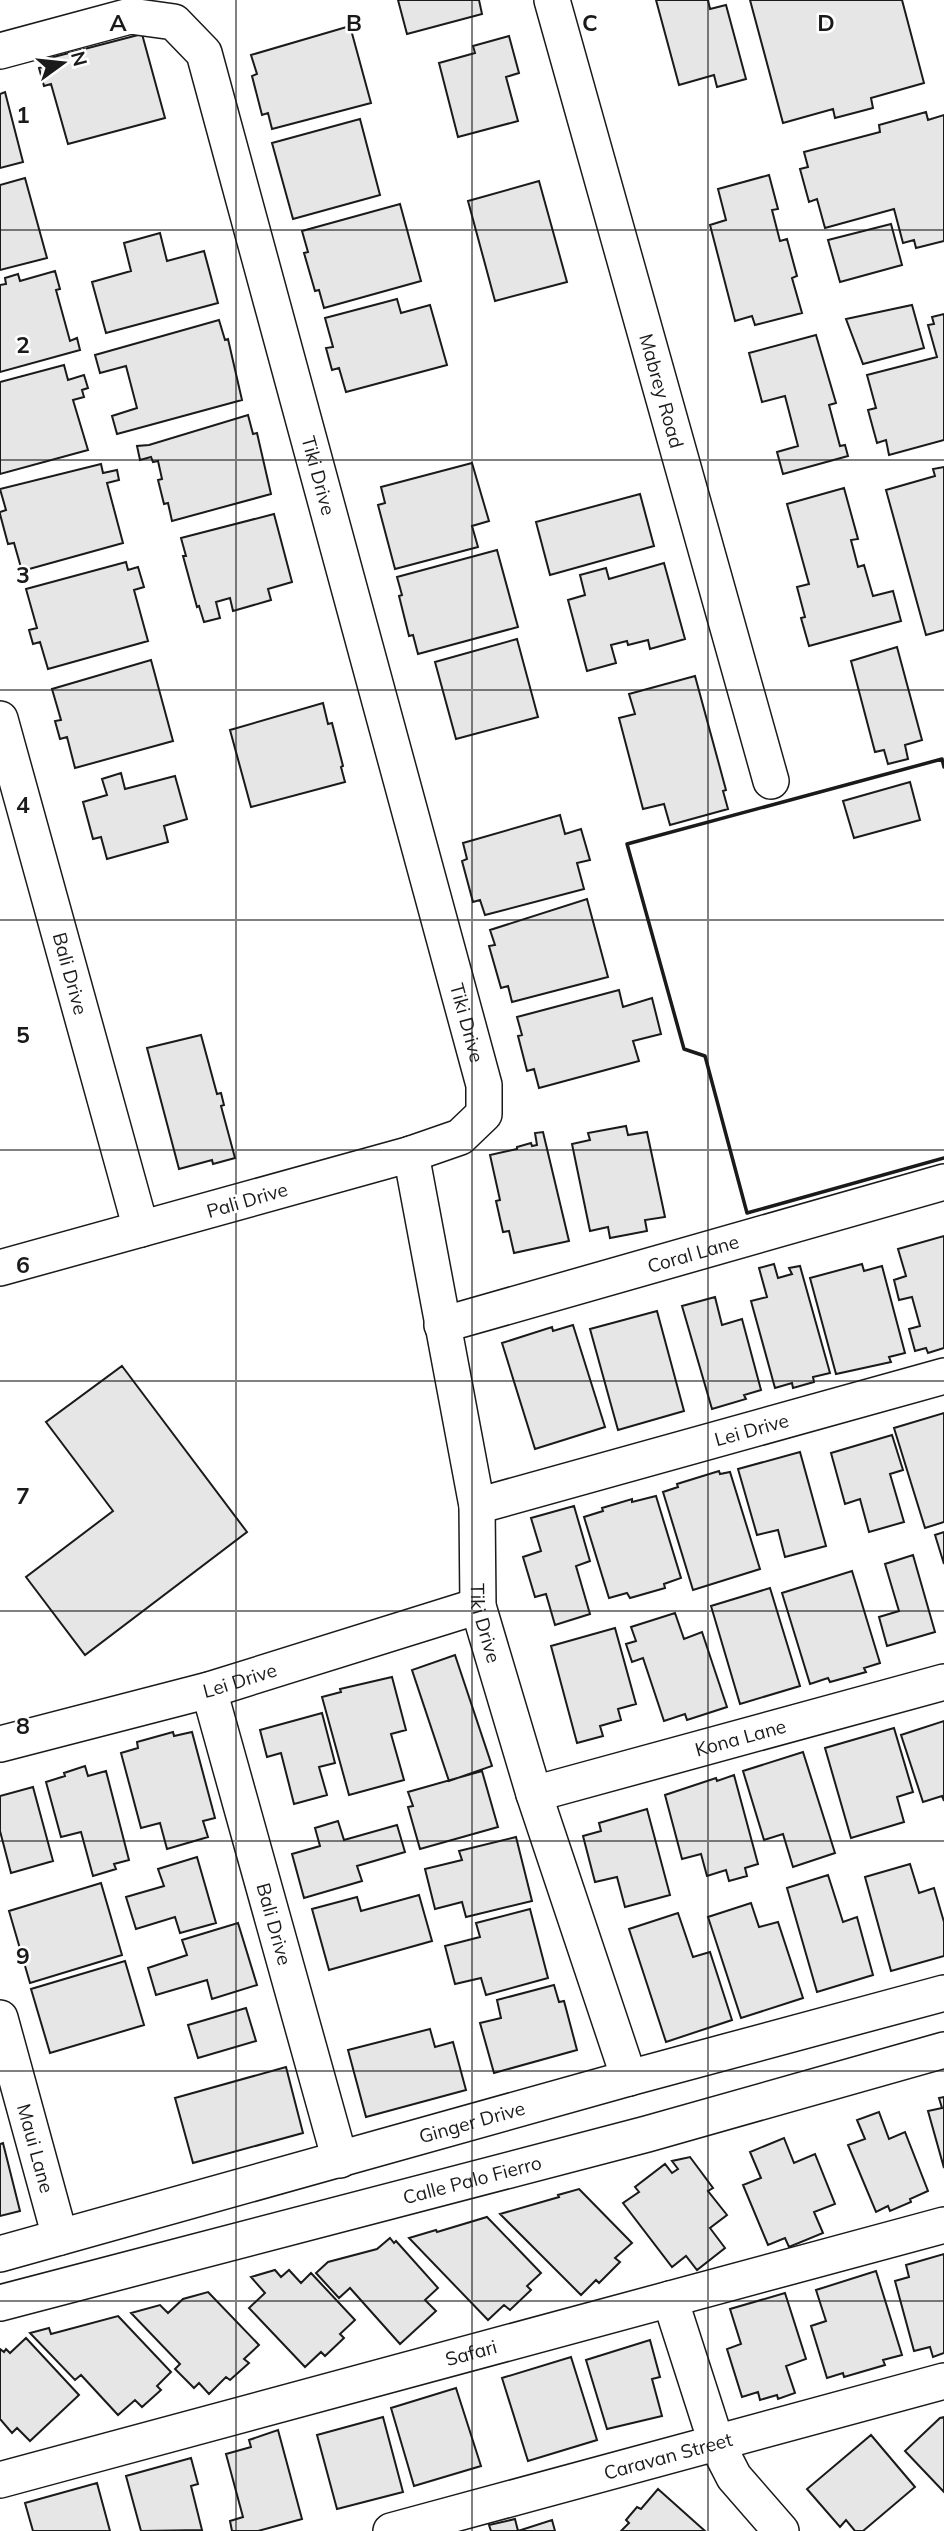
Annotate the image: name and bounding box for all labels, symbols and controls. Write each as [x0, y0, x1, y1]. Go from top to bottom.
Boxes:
text: A [109, 8, 127, 37]
text: B [346, 8, 362, 37]
text: C [582, 8, 598, 37]
text: D [817, 8, 835, 37]
north arrow [28, 28, 98, 98]
text: N [66, 49, 93, 69]
text: 1 [16, 100, 30, 129]
text: 2 [16, 330, 30, 359]
street label: Mabrey Road [634, 331, 689, 451]
street label: Tiki Drive [296, 433, 341, 518]
text: 3 [16, 560, 30, 589]
text: 4 [16, 790, 30, 819]
street label: Bali Drive [48, 930, 93, 1017]
street label: Tiki Drive [445, 980, 489, 1065]
text: 5 [16, 1020, 30, 1049]
street label: Pali Drive [204, 1177, 290, 1223]
street label: Coral Lane [644, 1229, 742, 1278]
text: 6 [16, 1250, 30, 1279]
street label: Lei Drive [712, 1408, 791, 1451]
text: 7 [16, 1481, 30, 1510]
street label: Tiki Drive [466, 1583, 506, 1665]
street label: Lei Drive [200, 1658, 280, 1703]
text: 8 [16, 1711, 30, 1740]
street label: Kona Lane [692, 1714, 789, 1761]
street label: Bali Drive [251, 1880, 297, 1968]
text: 9 [16, 1941, 30, 1970]
street label: Ginger Drive [416, 2096, 528, 2148]
street label: Maui Lane [12, 2101, 59, 2195]
street label: Calle Palo Fierro [400, 2150, 544, 2209]
street label: Safari [443, 2334, 500, 2371]
street label: Caravan Street [601, 2427, 735, 2485]

